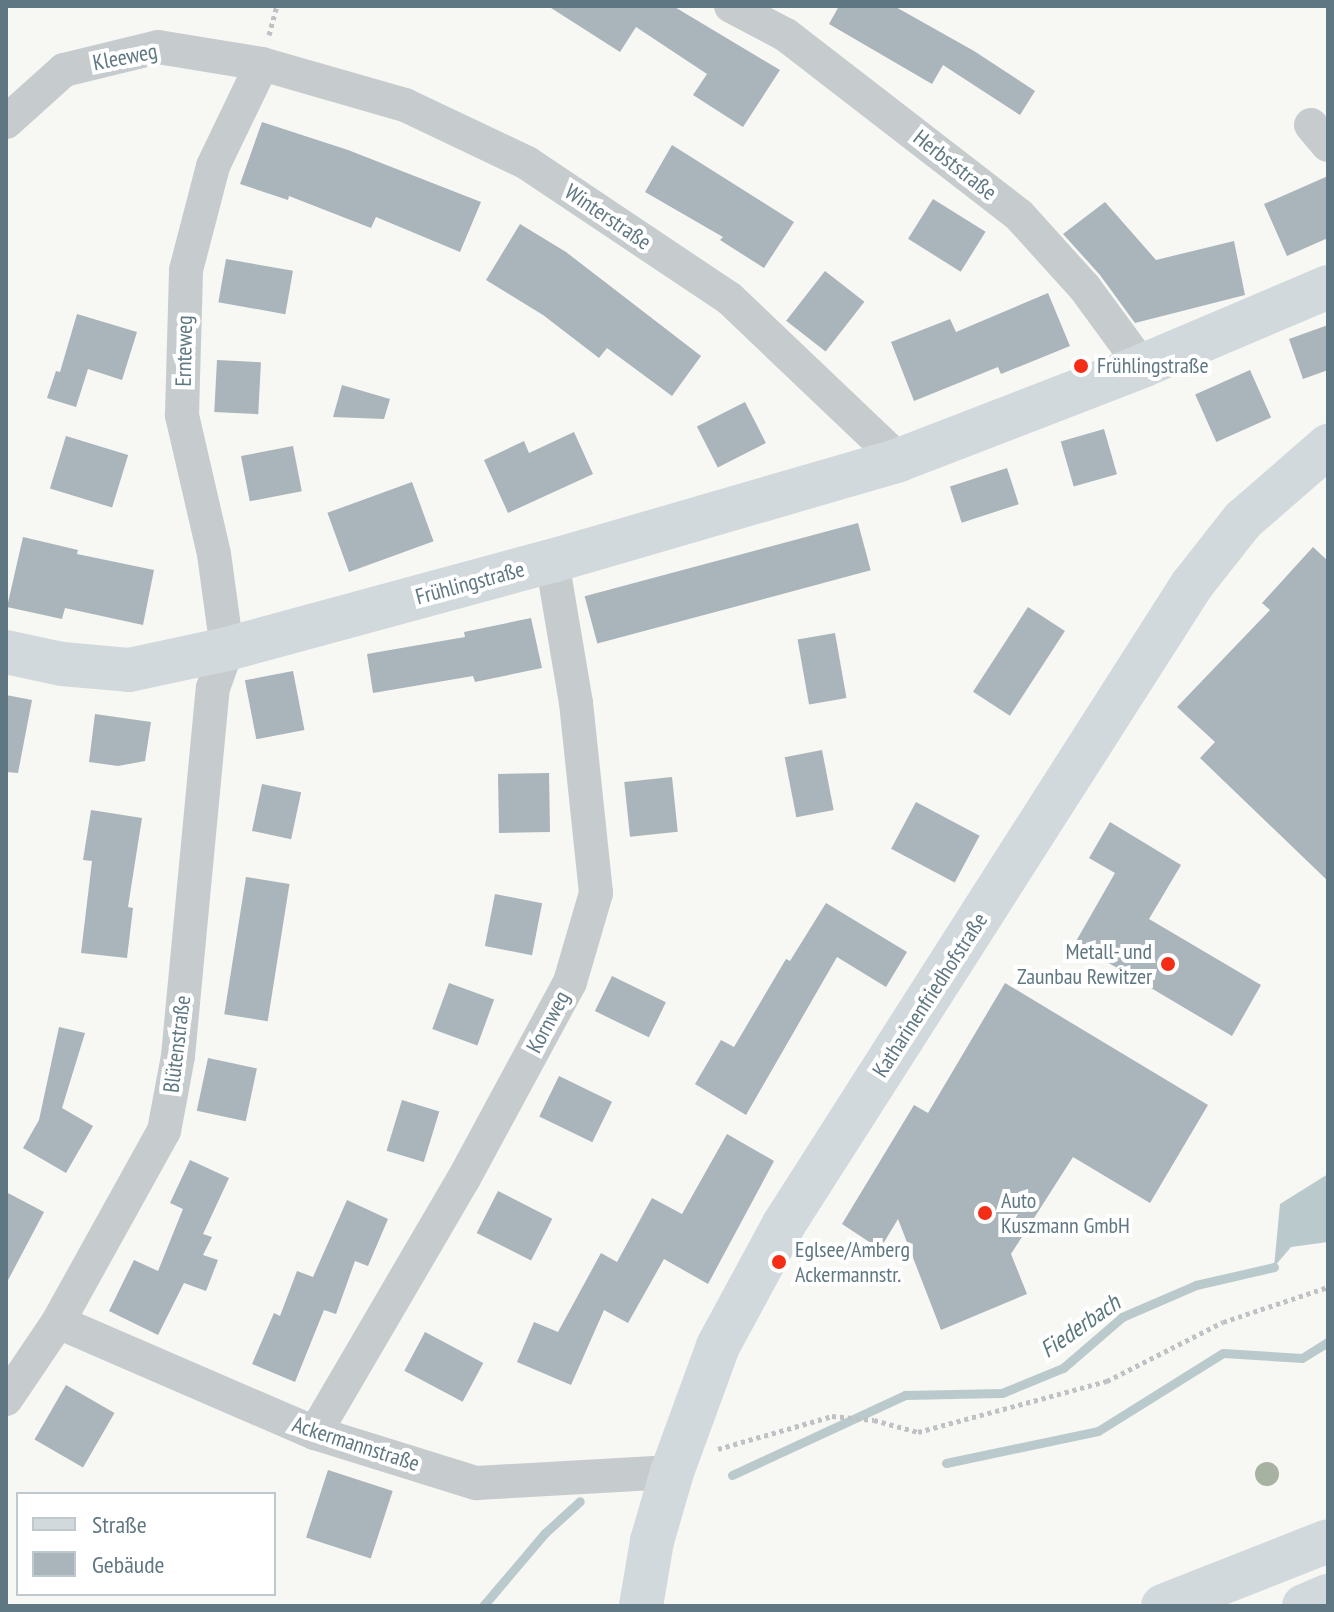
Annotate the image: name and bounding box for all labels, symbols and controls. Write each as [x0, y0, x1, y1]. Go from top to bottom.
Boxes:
street label: Kleeweg [91, 38, 159, 76]
street label: Herbststraße [908, 124, 1002, 206]
street label: Winterstraße [560, 179, 656, 255]
street label: Ernteweg [170, 315, 198, 387]
place label: Frühlingstraße [1097, 353, 1209, 379]
marker: Frühlingstraße [1072, 357, 1090, 375]
street label: Frühlingstraße [413, 556, 527, 610]
street label: Katharinenfriedhofstraße [867, 908, 993, 1082]
place label: Metall- und Zaunbau Rewitzer [1017, 938, 1152, 990]
marker: Metall- und Zaunbau Rewitzer [1159, 955, 1177, 973]
street label: Kornweg [521, 987, 575, 1057]
street label: Blütenstraße [158, 994, 196, 1094]
place label: Auto Kuszmann GmbH [1001, 1187, 1130, 1238]
marker: Auto Kuszmann GmbH [976, 1204, 994, 1222]
place label: Eglsee/Amberg Ackermannstr. [795, 1236, 910, 1288]
marker: Eglsee/Amberg Ackermannstr. [770, 1253, 788, 1271]
water label: Fiederbach [1034, 1288, 1126, 1364]
street label: Ackermannstraße [289, 1411, 423, 1477]
legend [16, 1492, 276, 1596]
text: Straße [92, 1509, 147, 1540]
text: Gebäude [92, 1549, 164, 1580]

